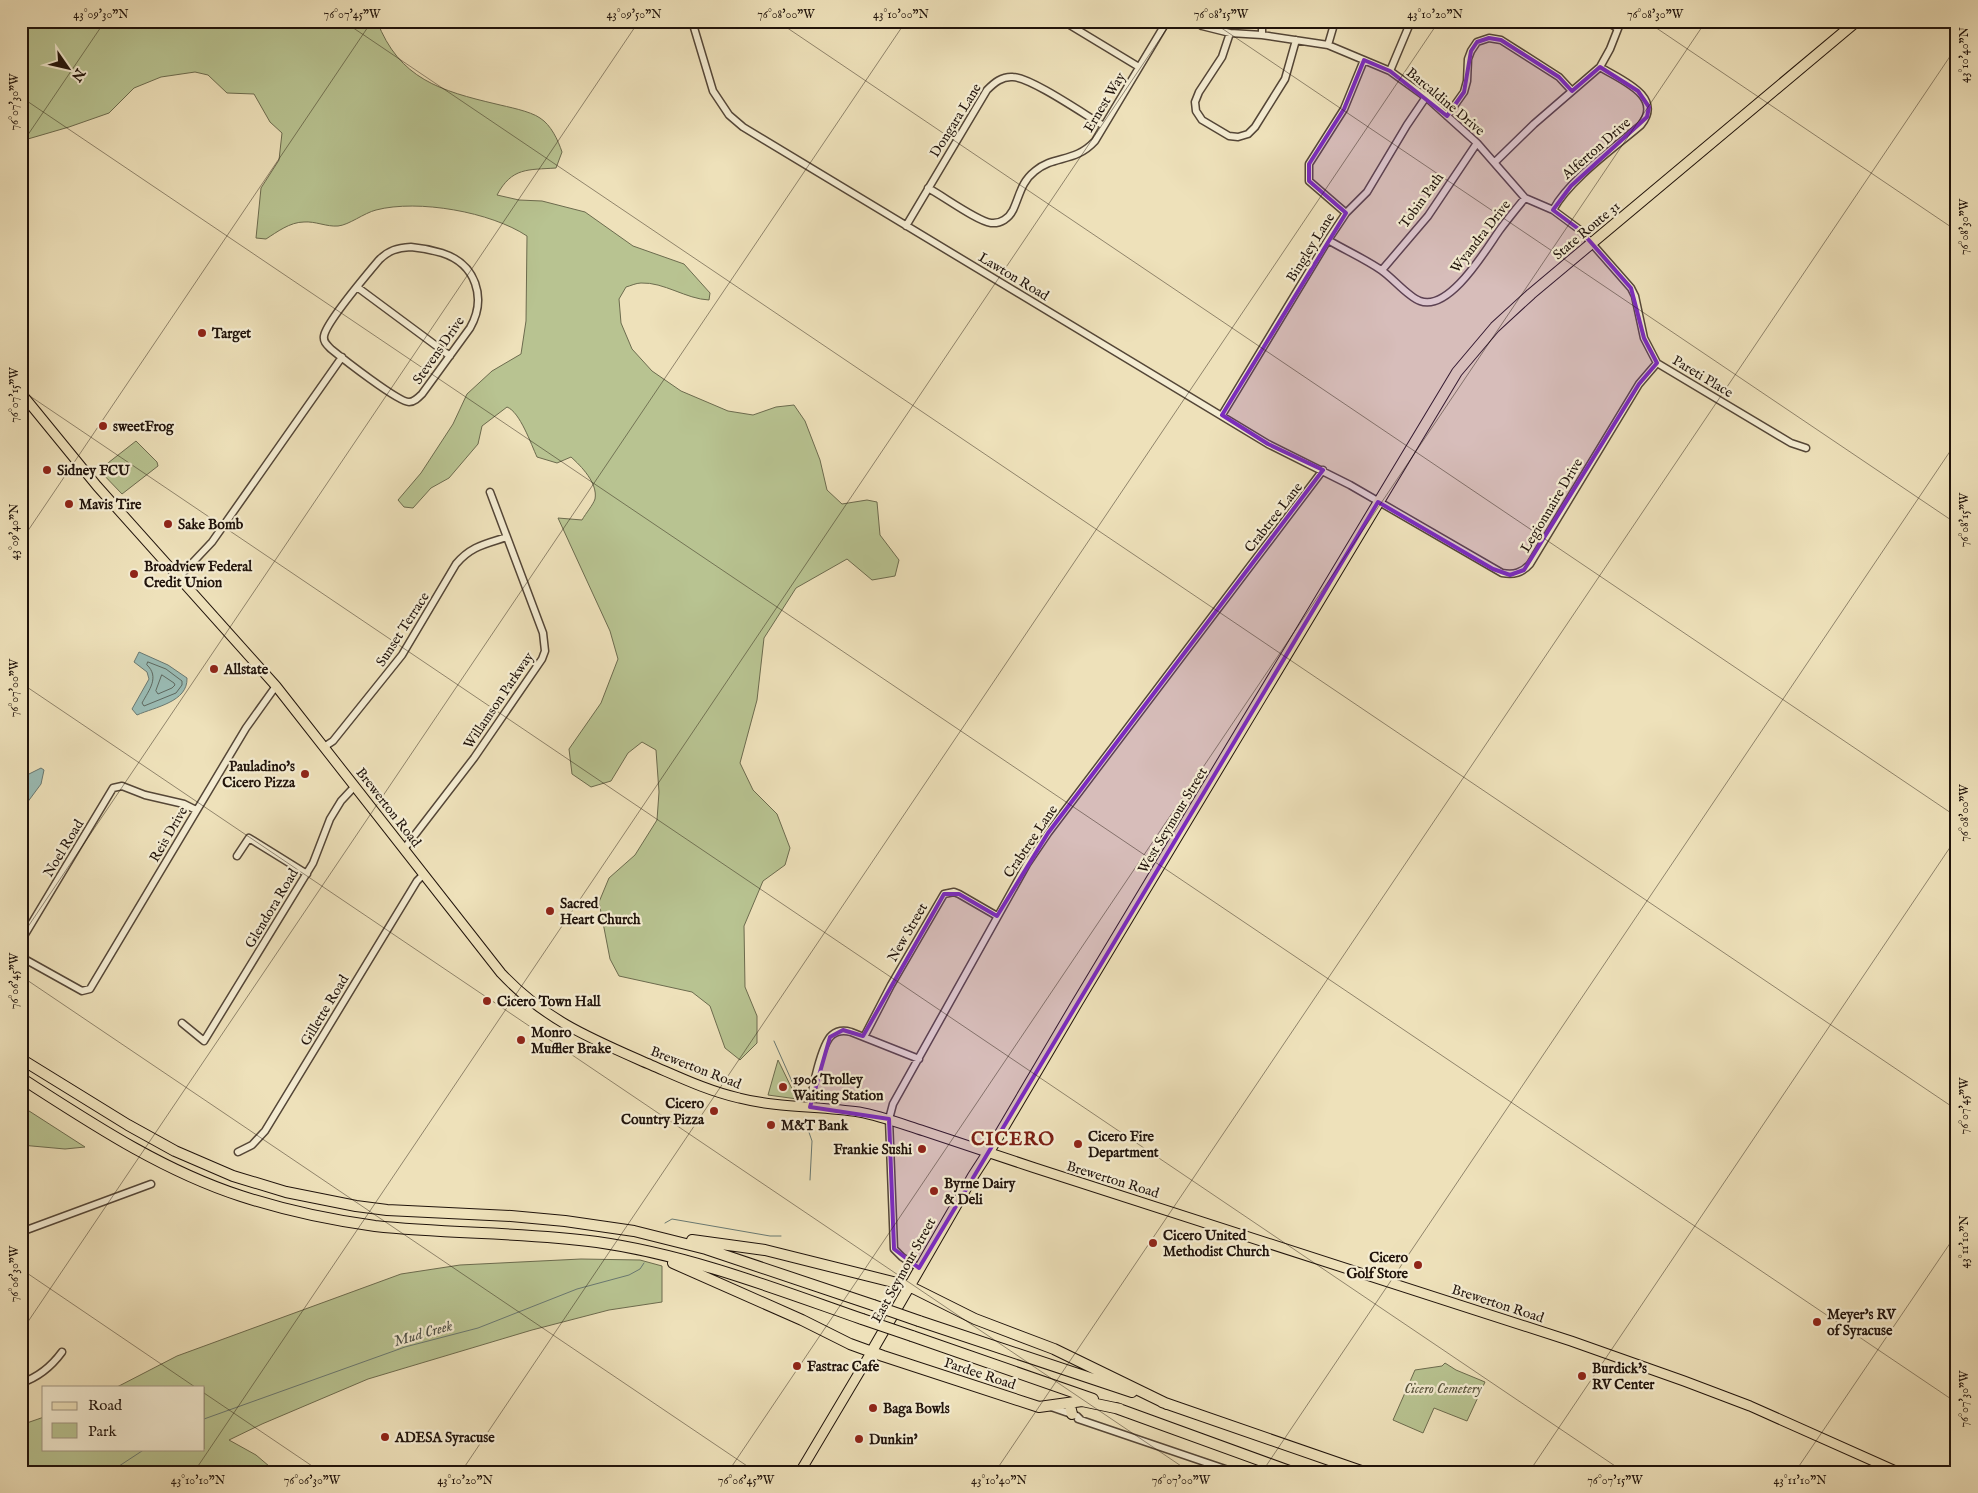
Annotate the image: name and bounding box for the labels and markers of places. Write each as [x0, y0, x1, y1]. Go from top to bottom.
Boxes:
place label: Target [211, 325, 251, 343]
marker: Target [196, 327, 208, 339]
place label: sweetFrog [113, 418, 175, 436]
marker: sweetFrog [97, 420, 109, 432]
place label: Sidney FCU [57, 462, 131, 480]
marker: Sidney FCU [41, 464, 53, 476]
place label: Mavis Tire [79, 496, 142, 514]
marker: Mavis Tire [63, 498, 75, 510]
place label: Sake Bomb [178, 516, 244, 534]
marker: Sake Bomb [162, 518, 174, 530]
place label: Broadview Federal Credit Union [144, 558, 253, 592]
marker: Broadview Federal Credit Union [128, 568, 140, 580]
place label: Allstate [223, 661, 269, 679]
marker: Allstate [208, 663, 220, 675]
place label: Pauladino's Cicero Pizza [222, 758, 296, 792]
marker: Pauladino's Cicero Pizza [299, 768, 311, 780]
place label: Sacred Heart Church [560, 895, 641, 929]
marker: Sacred Heart Church [544, 905, 556, 917]
place label: Cicero Town Hall [497, 993, 602, 1011]
marker: Cicero Town Hall [481, 995, 493, 1007]
place label: Monro Muffler Brake [531, 1024, 612, 1058]
marker: Monro Muffler Brake [515, 1034, 527, 1046]
place label: 1906 Trolley Waiting Station [792, 1071, 884, 1105]
marker: 1906 Trolley Waiting Station [777, 1081, 789, 1093]
place label: Cicero Country Pizza [621, 1095, 705, 1129]
marker: Cicero Country Pizza [708, 1105, 720, 1117]
place label: M&T Bank [781, 1117, 849, 1135]
marker: M&T Bank [765, 1119, 777, 1131]
place label: Cicero Fire Department [1088, 1128, 1159, 1162]
marker: Cicero Fire Department [1072, 1138, 1084, 1150]
place label: Frankie Sushi [833, 1141, 912, 1159]
marker: Frankie Sushi [916, 1143, 928, 1155]
place label: Byrne Dairy & Deli [944, 1175, 1016, 1209]
marker: Byrne Dairy & Deli [928, 1185, 940, 1197]
place label: Cicero United Methodist Church [1163, 1227, 1270, 1261]
marker: Cicero United Methodist Church [1147, 1237, 1159, 1249]
place label: Cicero Golf Store [1346, 1249, 1409, 1283]
marker: Cicero Golf Store [1412, 1259, 1424, 1271]
place label: Meyer's RV of Syracuse [1827, 1306, 1897, 1340]
marker: Meyer's RV of Syracuse [1811, 1316, 1823, 1328]
place label: Fastrac Cafe [807, 1358, 880, 1376]
marker: Fastrac Cafe [791, 1360, 803, 1372]
place label: Burdick's RV Center [1592, 1360, 1655, 1394]
marker: Burdick's RV Center [1576, 1370, 1588, 1382]
place label: Baga Bowls [883, 1400, 950, 1418]
marker: Baga Bowls [867, 1402, 879, 1414]
place label: ADESA Syracuse [394, 1429, 495, 1447]
marker: ADESA Syracuse [379, 1431, 391, 1443]
place label: Dunkin' [869, 1431, 918, 1449]
marker: Dunkin' [853, 1433, 865, 1445]

